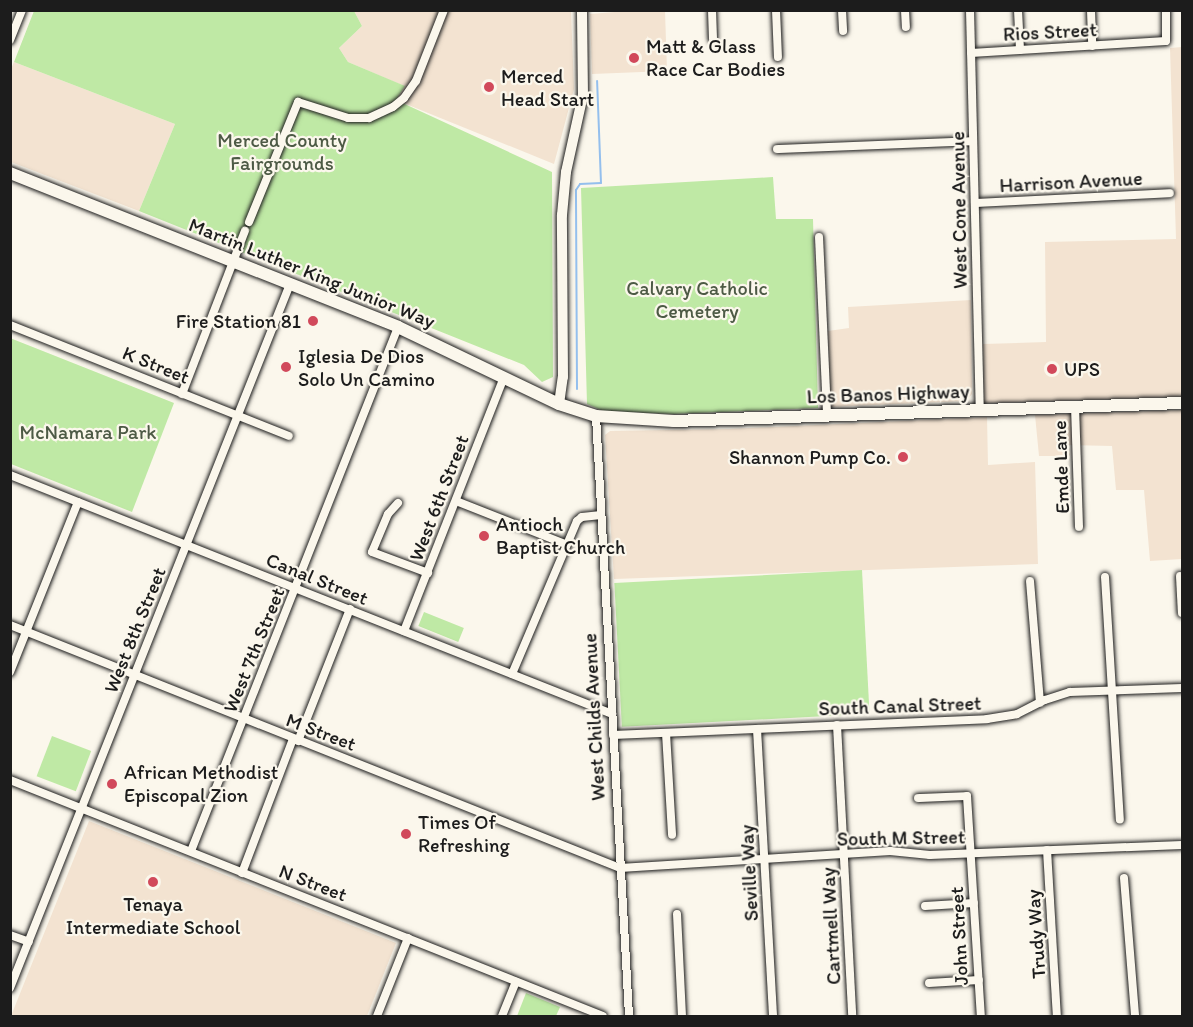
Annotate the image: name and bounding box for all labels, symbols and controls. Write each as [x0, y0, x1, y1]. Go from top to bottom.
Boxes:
street label: Rios Street [1003, 18, 1097, 46]
place label: Matt & Glass Race Car Bodies [646, 34, 785, 81]
marker: Matt & Glass Race Car Bodies [627, 51, 641, 65]
place label: Merced Head Start [501, 64, 594, 111]
marker: Merced Head Start [482, 80, 496, 94]
park label: Merced County Fairgrounds [217, 128, 347, 175]
street label: West Cone Avenue [946, 131, 972, 289]
street label: Harrison Avenue [999, 166, 1143, 198]
street label: Martin Luther King Junior Way [186, 213, 438, 333]
park label: Calvary Catholic Cemetery [626, 277, 768, 324]
place label: Fire Station 81 [176, 309, 301, 333]
marker: Fire Station 81 [306, 314, 320, 328]
street label: K Street [119, 341, 193, 389]
place label: Iglesia De Dios Solo Un Camino [298, 344, 435, 391]
place label: UPS [1064, 357, 1100, 381]
marker: Iglesia De Dios Solo Un Camino [279, 360, 293, 374]
marker: UPS [1045, 362, 1059, 376]
street label: Los Banos Highway [806, 379, 970, 409]
park label: McNamara Park [19, 420, 157, 444]
street label: Emde Lane [1047, 420, 1075, 514]
street label: West 6th Street [404, 432, 474, 564]
place label: Shannon Pump Co. [729, 445, 891, 469]
marker: Shannon Pump Co. [896, 450, 910, 464]
place label: Antioch Baptist Church [496, 512, 626, 559]
marker: Antioch Baptist Church [477, 529, 491, 543]
street label: Canal Street [263, 548, 371, 610]
street label: West 8th Street [99, 564, 171, 696]
street label: West 7th Street [218, 584, 290, 716]
street label: West Childs Avenue [578, 632, 610, 802]
street label: South Canal Street [819, 691, 981, 721]
street label: M Street [283, 708, 359, 756]
place label: African Methodist Episcopal Zion [124, 760, 278, 807]
marker: African Methodist Episcopal Zion [105, 777, 119, 791]
place label: Times Of Refreshing [418, 810, 510, 857]
street label: Seville Way [734, 824, 764, 922]
street label: South M Street [837, 825, 965, 851]
marker: Times Of Refreshing [399, 827, 413, 841]
street label: N Street [276, 859, 350, 907]
street label: Cartmell Way [816, 867, 846, 985]
marker: Tenaya Intermediate School [146, 875, 160, 889]
street label: John Street [944, 886, 974, 986]
street label: Trudy Way [1021, 889, 1051, 979]
place label: Tenaya Intermediate School [66, 892, 240, 939]

